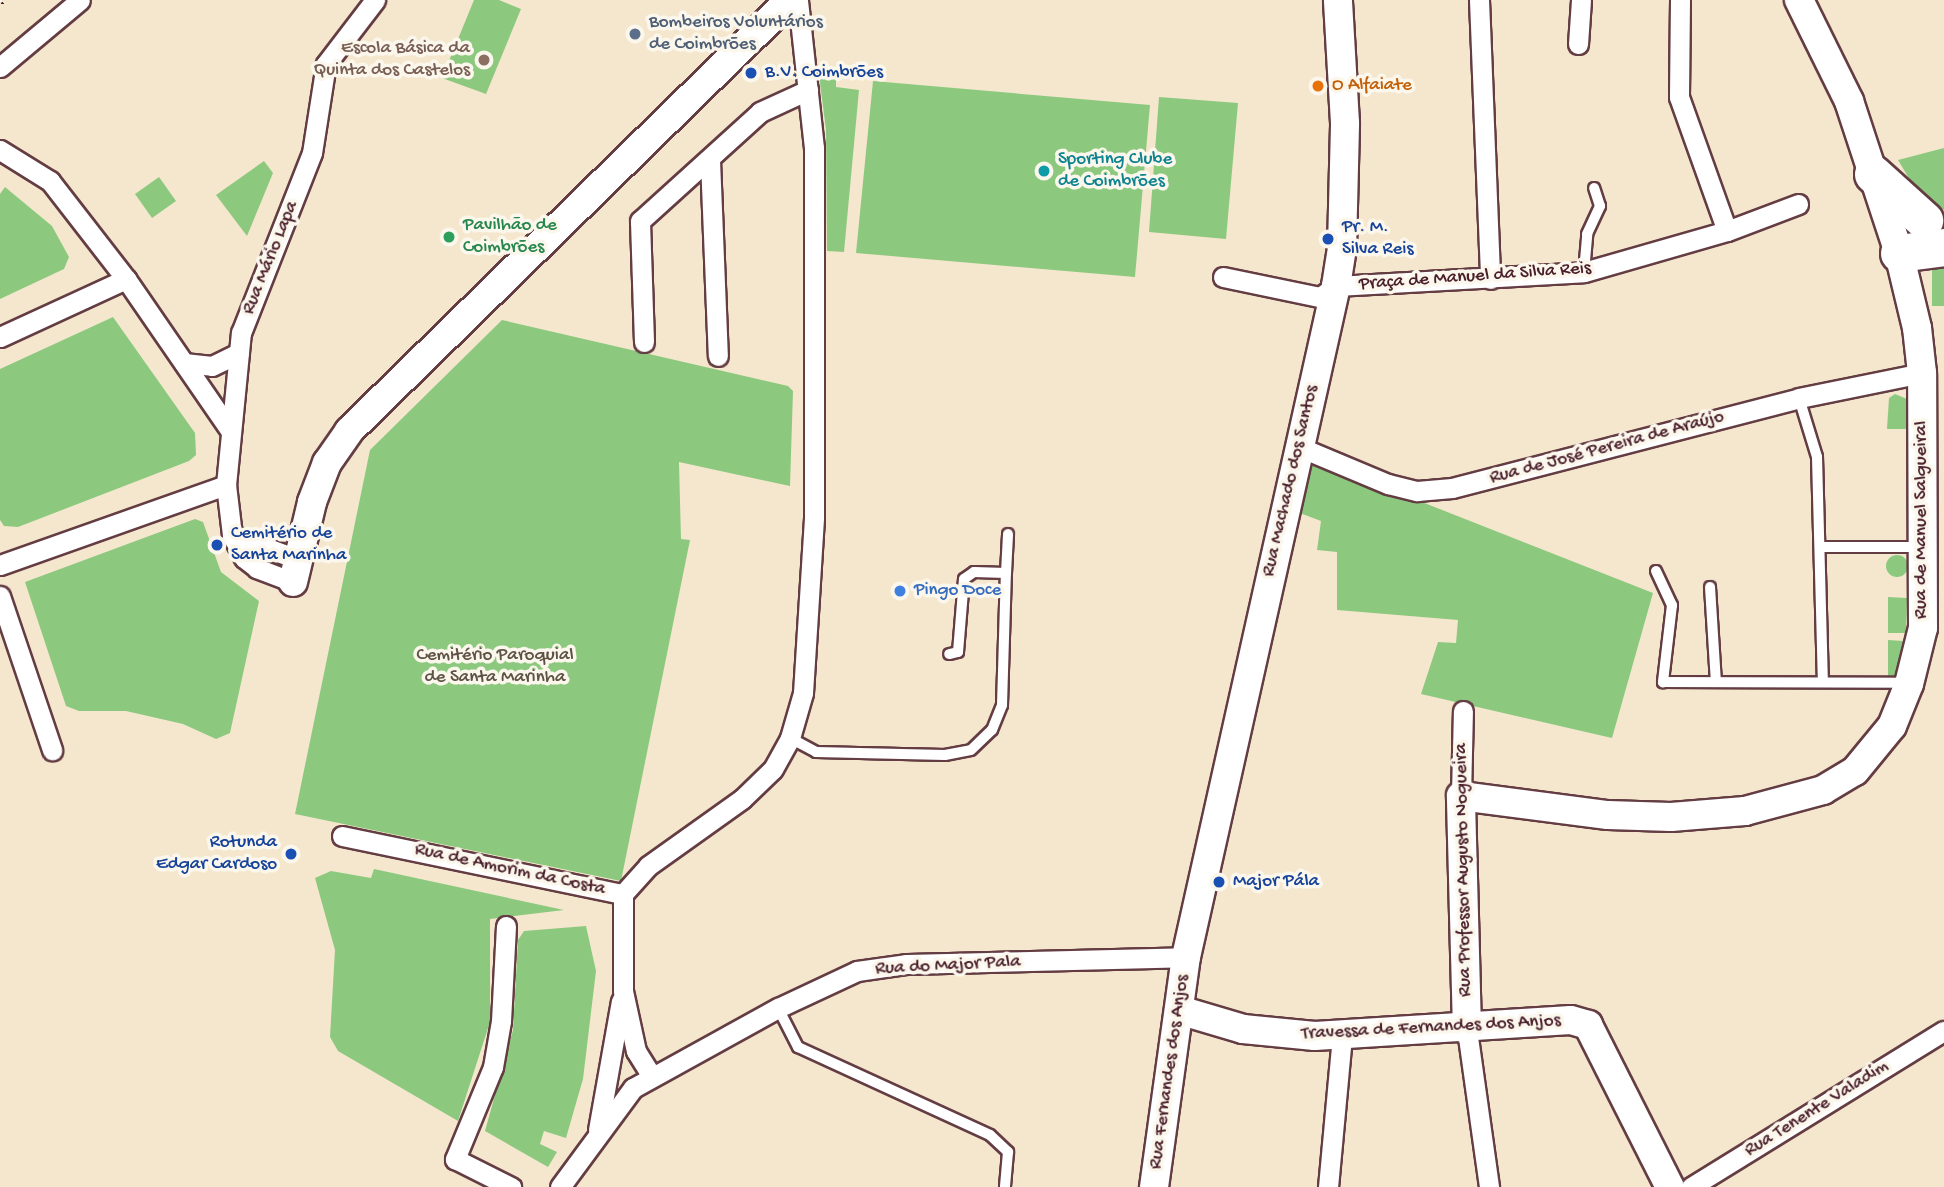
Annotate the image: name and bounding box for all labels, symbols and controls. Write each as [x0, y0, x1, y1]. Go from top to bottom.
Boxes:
place label: Bombeiros Voluntários de Coimbrões [649, 12, 823, 56]
marker: Bombeiros Voluntários de Coimbrões [627, 26, 643, 42]
place label: Escola Básica da Quinta dos Castelos [313, 38, 470, 82]
marker: Escola Básica da Quinta dos Castelos [476, 52, 492, 68]
place label: B.V. Coimbrões [765, 62, 883, 84]
marker: B.V. Coimbrões [743, 65, 759, 81]
place label: O Alfaiate [1332, 75, 1412, 97]
marker: O Alfaiate [1310, 78, 1326, 94]
place label: Sporting Clube de Coimbrões [1058, 149, 1172, 193]
marker: Sporting Clube de Coimbrões [1036, 163, 1052, 179]
street label: Rua Mário Lapa [238, 198, 304, 318]
place label: Pavilhão de Coimbrões [463, 215, 557, 259]
place label: Pr. M. Silva Reis [1342, 217, 1413, 261]
marker: Pavilhão de Coimbrões [441, 229, 457, 245]
marker: Pr. M. Silva Reis [1320, 231, 1336, 247]
street label: Praça de Manuel da Silva Reis [1358, 258, 1592, 296]
street label: Rua Machado dos Santos [1258, 383, 1324, 579]
street label: Rua de José Pereira de Araújo [1487, 406, 1727, 490]
street label: Rua de Manuel Salgueiral [1911, 421, 1933, 619]
place label: Cemitério de Santa Marinha [231, 523, 347, 567]
marker: Cemitério de Santa Marinha [209, 537, 225, 553]
place label: Pingo Doce [914, 580, 1001, 602]
marker: Pingo Doce [892, 583, 908, 599]
park label: Cemitério Paroquial de Santa Marinha [416, 645, 574, 689]
street label: Rua Professor Augusto Nogueira [1450, 743, 1478, 997]
place label: Rotunda Edgar Cardoso [156, 832, 277, 876]
street label: Rua de Amorim da Costa [413, 839, 607, 901]
marker: Rotunda Edgar Cardoso [283, 846, 299, 862]
place label: Major Pála [1233, 871, 1319, 893]
marker: Major Pála [1211, 874, 1227, 890]
street label: Rua do Major Pala [875, 951, 1021, 981]
street label: Rua Fernandes dos Anjos [1145, 973, 1195, 1171]
street label: Travessa de Fernandes dos Anjos [1301, 1010, 1561, 1046]
street label: Rua Tenente Valadim [1741, 1055, 1893, 1163]

